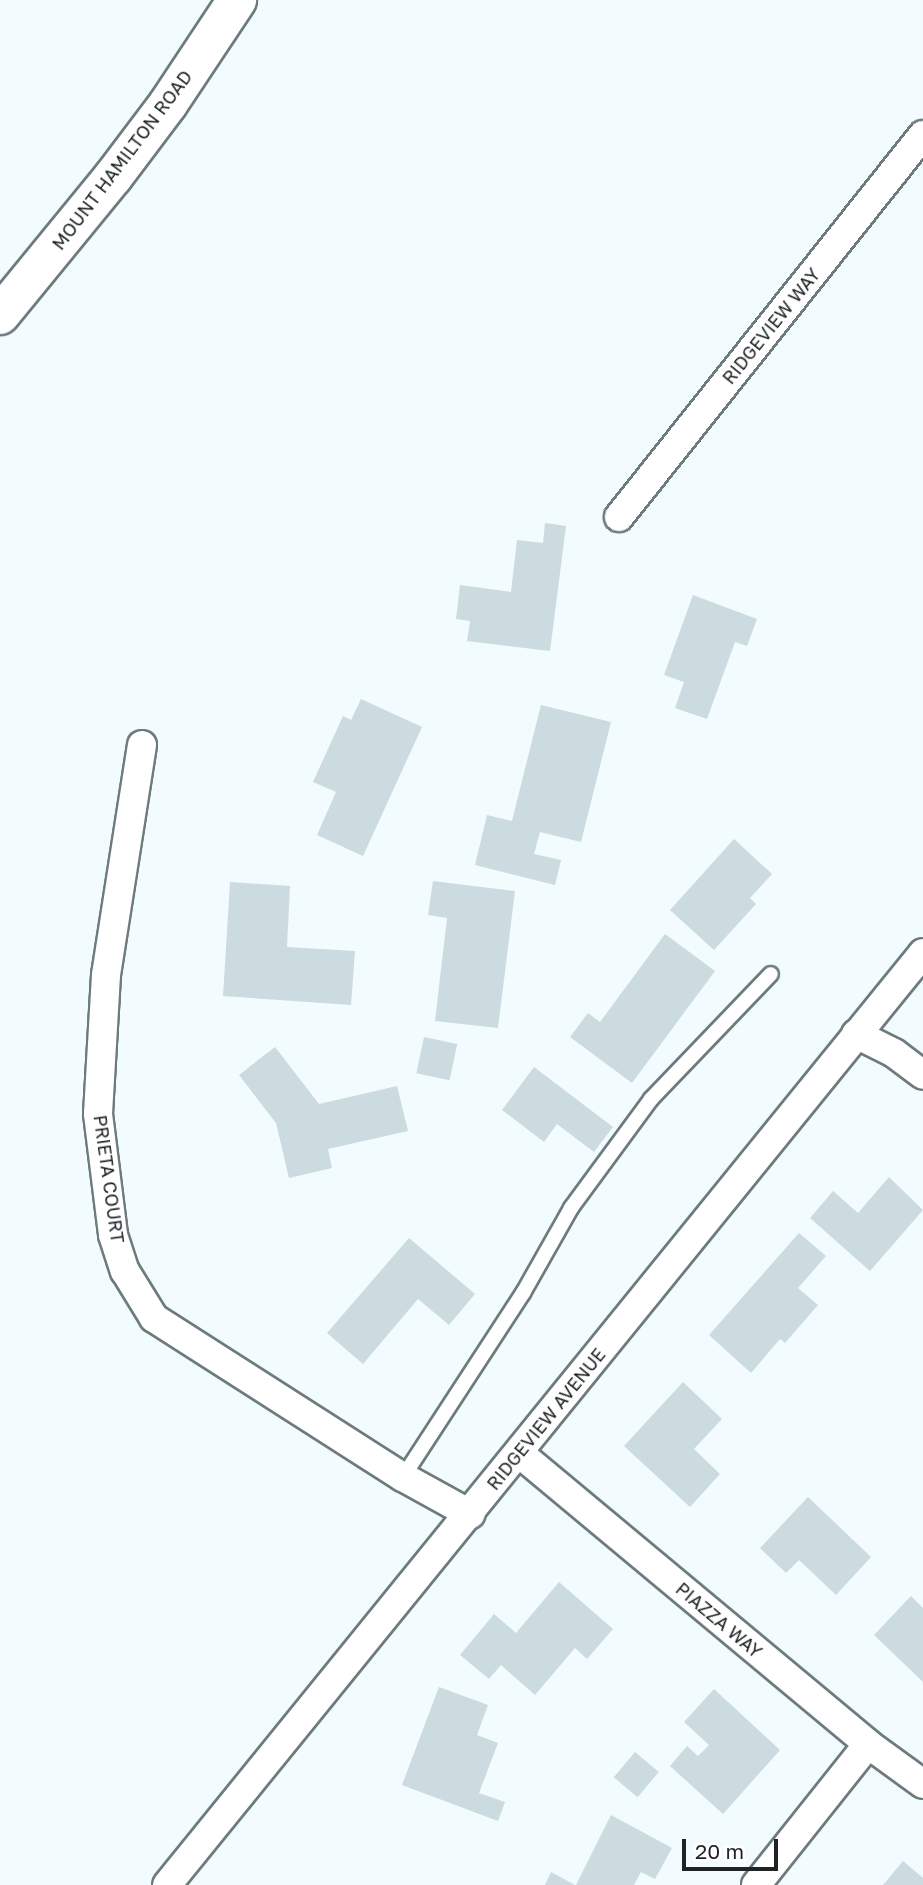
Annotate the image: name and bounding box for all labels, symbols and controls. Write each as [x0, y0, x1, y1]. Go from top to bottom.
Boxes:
street label: MOUNT HAMILTON ROAD [47, 66, 197, 254]
street label: RIDGEVIEW WAY [718, 264, 824, 388]
street label: PRIETA COURT [89, 1114, 129, 1244]
street label: RIDGEVIEW AVENUE [482, 1344, 610, 1494]
street label: PIAZZA WAY [672, 1578, 766, 1662]
scale bar [685, 1826, 781, 1870]
text: 20 m [695, 1838, 744, 1864]

